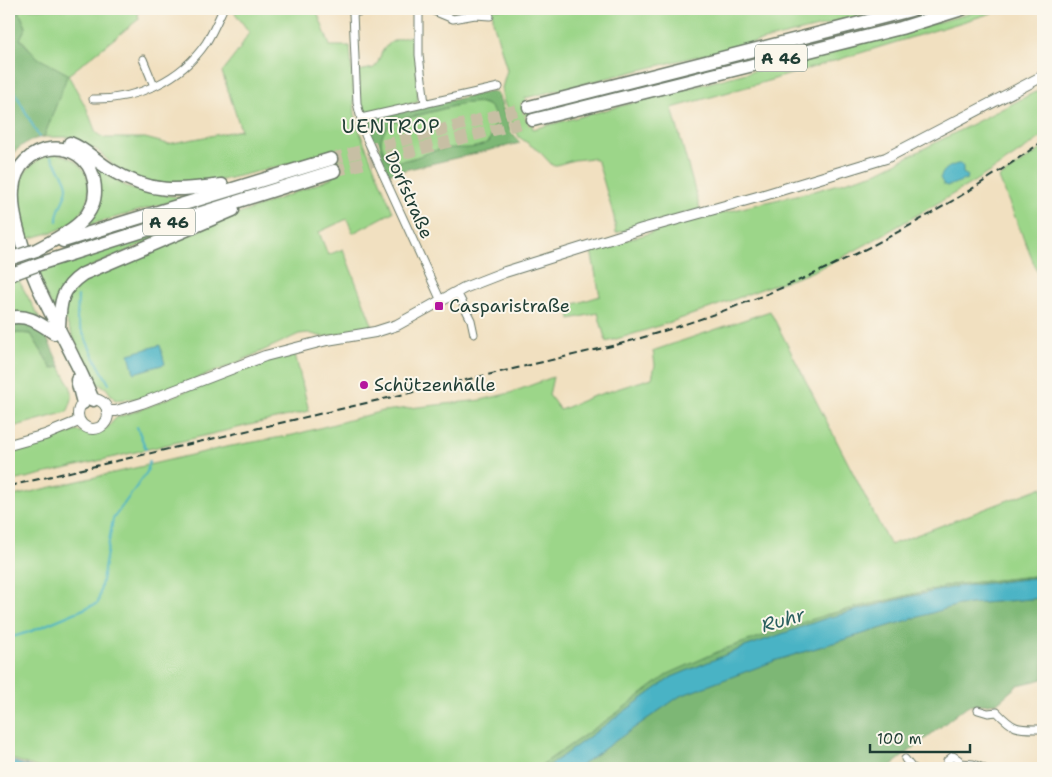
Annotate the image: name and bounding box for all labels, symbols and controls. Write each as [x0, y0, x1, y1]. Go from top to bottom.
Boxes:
road number: A 46 [755, 44, 807, 72]
district label: UENTROP [341, 113, 441, 139]
street label: Dorfstraße [379, 148, 439, 242]
road number: A 46 [143, 208, 195, 236]
place label: Casparistraße [449, 294, 570, 318]
marker: Casparistraße [433, 300, 445, 312]
place label: Schützenhalle [374, 373, 496, 397]
marker: Schützenhalle [358, 379, 370, 391]
water label: Ruhr [758, 602, 809, 638]
scale bar [870, 722, 970, 754]
text: 100 m [877, 729, 922, 749]

